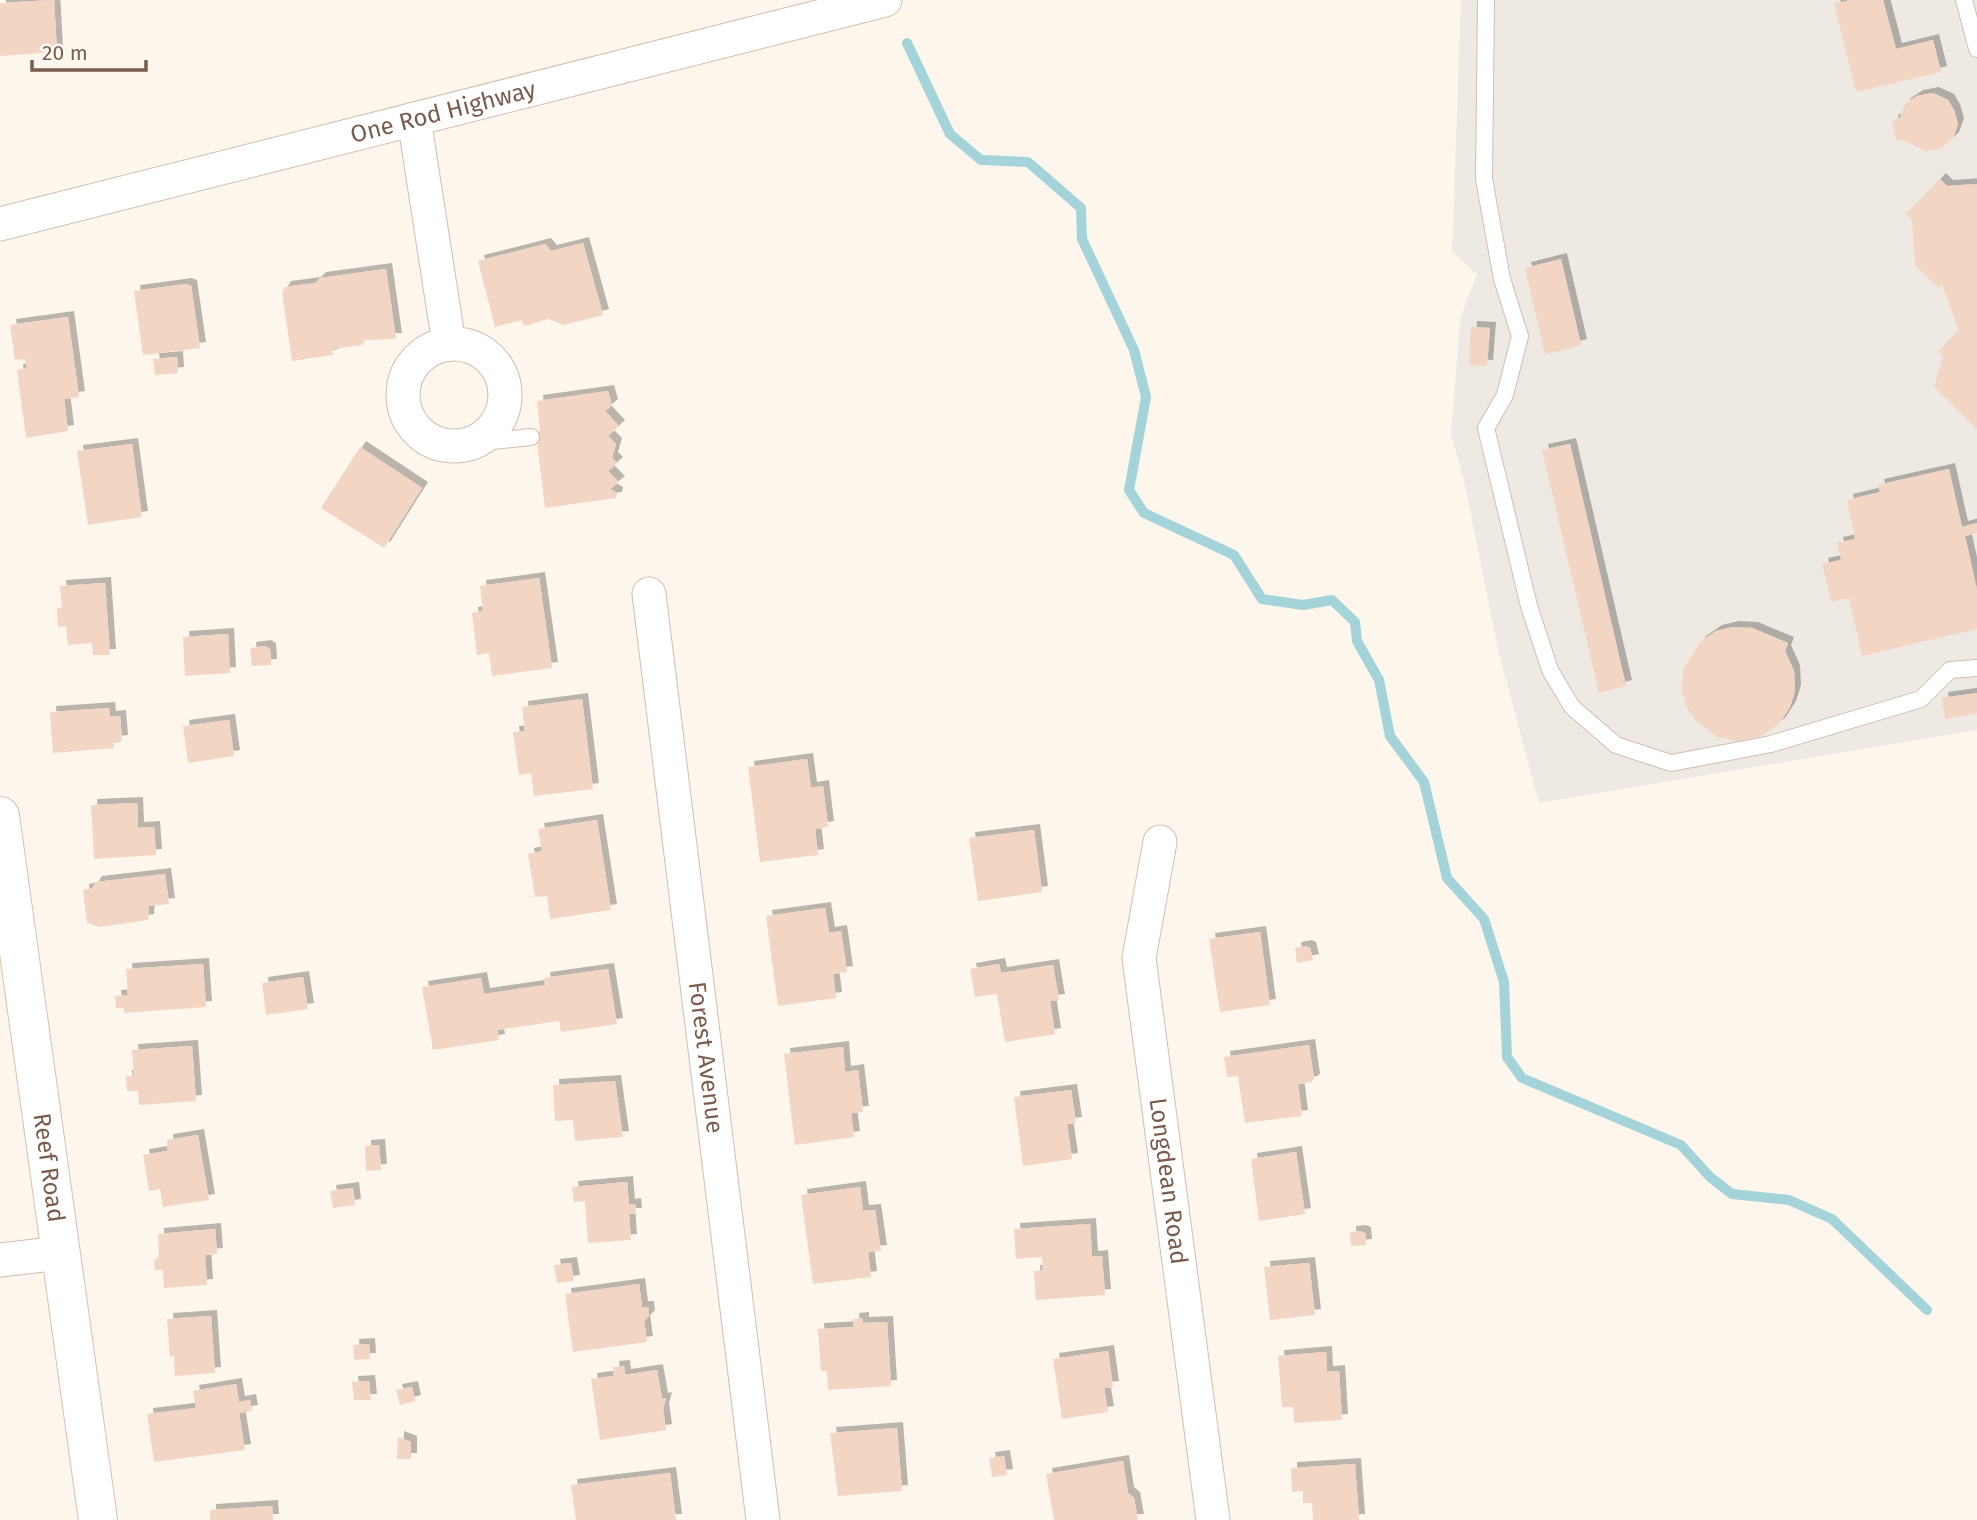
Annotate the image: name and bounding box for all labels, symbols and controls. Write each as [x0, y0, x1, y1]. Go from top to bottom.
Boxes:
scale bar [32, 28, 145, 72]
text: 20 m [42, 40, 88, 66]
street label: One Rod Highway [347, 75, 539, 149]
street label: Forest Avenue [683, 980, 729, 1135]
street label: Longdean Road [1144, 1096, 1193, 1266]
street label: Reef Road [27, 1111, 70, 1224]

